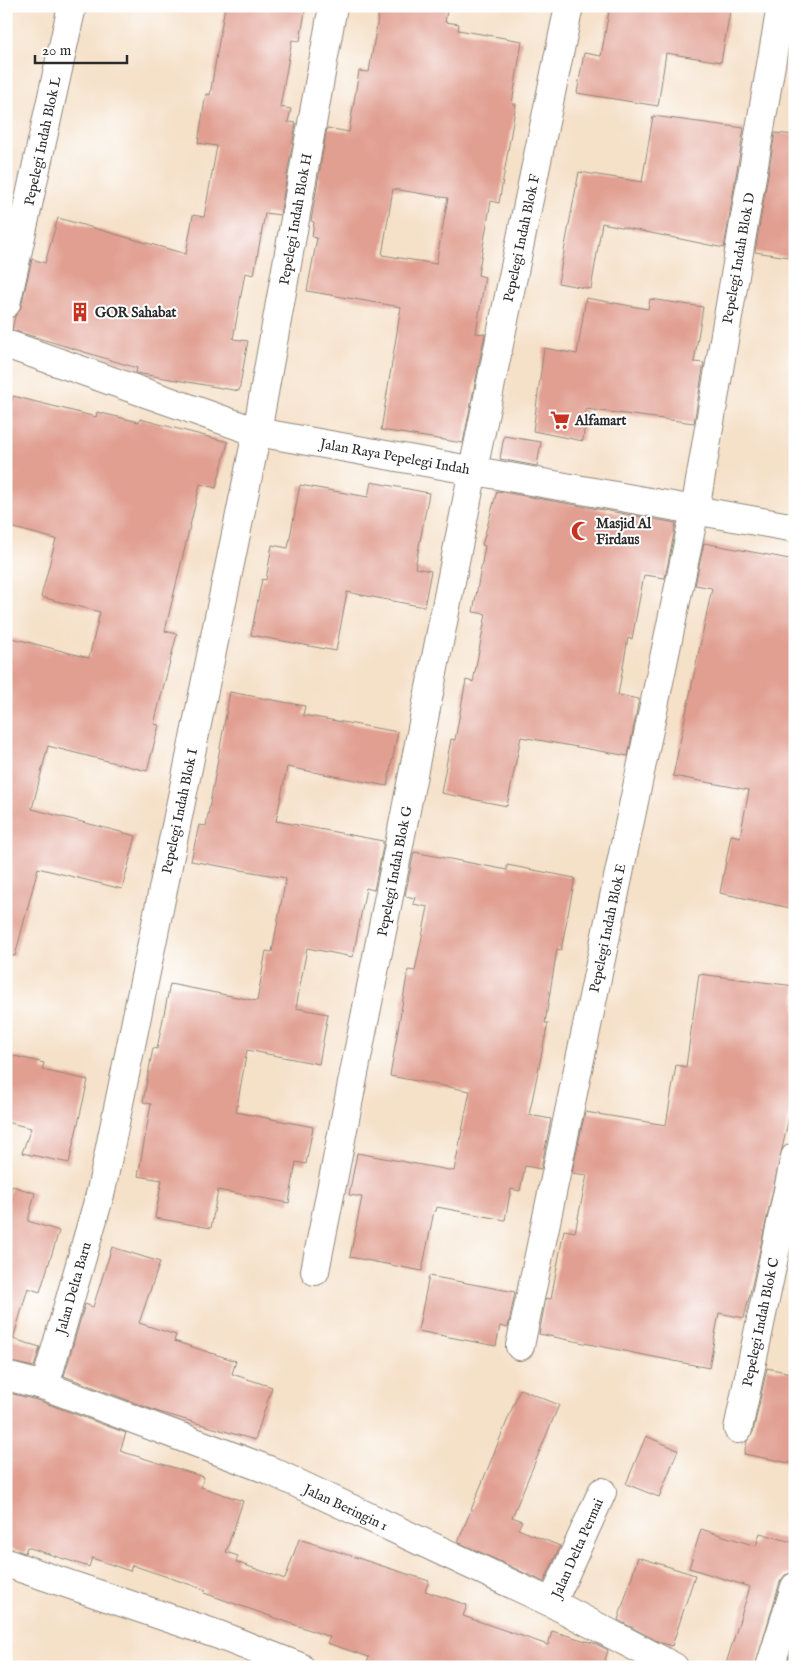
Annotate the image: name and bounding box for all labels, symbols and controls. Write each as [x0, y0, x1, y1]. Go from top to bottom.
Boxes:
scale bar [35, 32, 128, 64]
text: 20 m [42, 41, 72, 60]
street label: Pepelegi Indah Blok L [21, 75, 65, 207]
street label: Pepelegi Indah Blok H [276, 152, 316, 286]
street label: Pepelegi Indah Blok F [500, 172, 544, 304]
street label: Pepelegi Indah Blok D [719, 191, 759, 325]
building icon: GOR Sahabat [69, 301, 91, 323]
place label: GOR Sahabat [95, 304, 176, 322]
supermarket icon: Alfamart [549, 409, 571, 431]
place label: Alfamart [574, 412, 626, 430]
street label: Jalan Raya Pepelegi Indah [317, 435, 472, 479]
place label: Masjid Al Firdaus [596, 515, 652, 549]
mosque icon: Masjid Al Firdaus [570, 520, 592, 542]
street label: Pepelegi Indah Blok I [158, 747, 202, 875]
street label: Pepelegi Indah Blok G [373, 804, 417, 938]
street label: Pepelegi Indah Blok E [586, 862, 630, 994]
street label: Jalan Delta Baru [52, 1240, 96, 1338]
street label: Pepelegi Indah Blok C [739, 1256, 783, 1388]
street label: Jalan Beringin 1 [299, 1480, 391, 1535]
street label: Jalan Delta Permai [547, 1496, 608, 1603]

